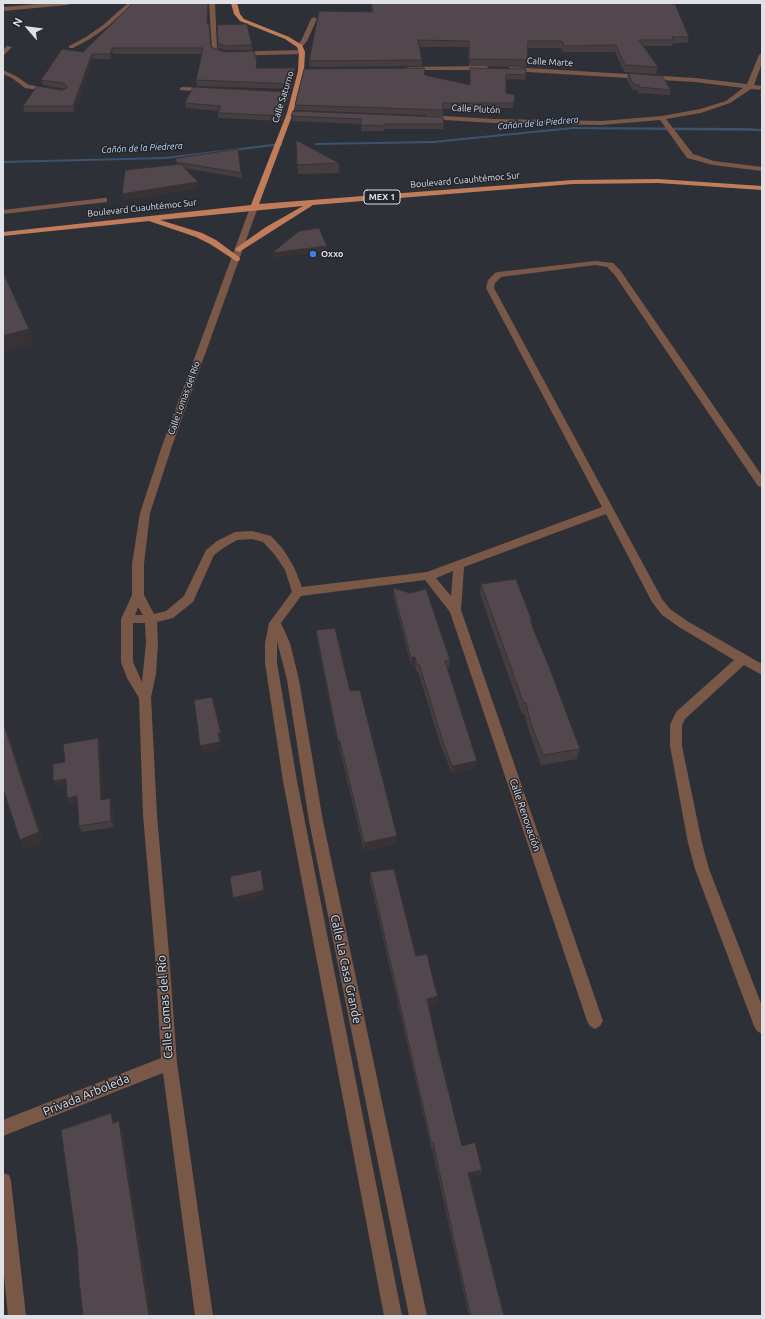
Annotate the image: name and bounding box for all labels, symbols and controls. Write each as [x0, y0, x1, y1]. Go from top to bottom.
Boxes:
north arrow [8, 8, 48, 48]
text: N [10, 16, 25, 29]
street label: Calle Marte [527, 55, 573, 69]
street label: Calle Saturno [270, 70, 296, 124]
street label: Calle Plutón [451, 102, 501, 116]
water label: Cañón de la Piedrera [497, 114, 579, 132]
water label: Cañón de la Piedrera [101, 140, 183, 156]
street label: Boulevard Cuauhtémoc Sur [410, 170, 520, 190]
road number: MEX 1 [364, 190, 400, 204]
street label: Boulevard Cuauhtémoc Sur [87, 197, 197, 219]
marker: Oxxo [308, 249, 318, 259]
place label: Oxxo [321, 249, 343, 259]
street label: Calle Lomas del Río [166, 360, 202, 436]
street label: Calle Renovación [507, 777, 543, 853]
street label: Calle La Casa Grande [327, 913, 365, 1025]
street label: Calle Lomas del Río [154, 955, 176, 1059]
street label: Privada Arboleda [41, 1071, 131, 1119]

